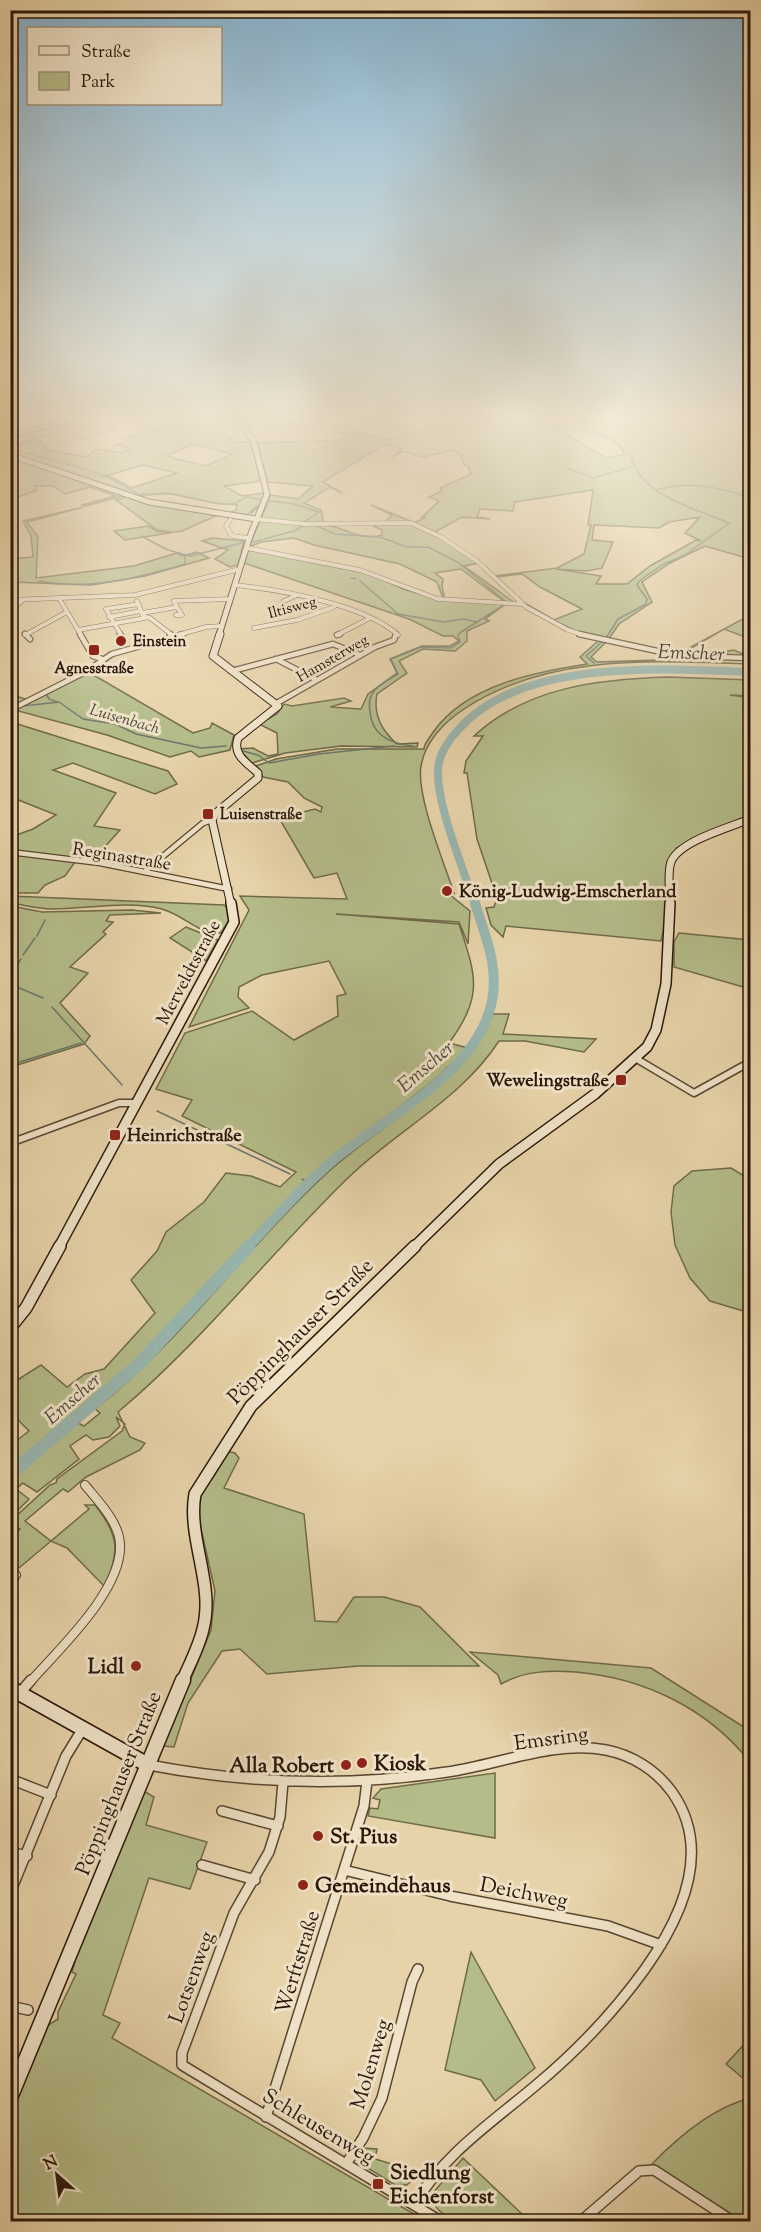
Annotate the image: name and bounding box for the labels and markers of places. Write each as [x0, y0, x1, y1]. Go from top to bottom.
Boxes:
place label: Einstein [133, 632, 186, 653]
marker: Einstein [114, 634, 128, 648]
marker: Agnesstraße [87, 643, 101, 657]
place label: Agnesstraße [54, 659, 134, 680]
place label: Luisenstraße [220, 805, 302, 826]
marker: Luisenstraße [201, 807, 215, 821]
place label: König-Ludwig-Emscherland [459, 880, 677, 906]
marker: König-Ludwig-Emscherland [440, 884, 454, 898]
place label: Wewelingstraße [486, 1069, 610, 1095]
marker: Wewelingstraße [614, 1073, 628, 1087]
place label: Heinrichstraße [127, 1124, 242, 1150]
marker: Heinrichstraße [108, 1128, 122, 1142]
place label: Lidl [88, 1653, 124, 1683]
marker: Lidl [129, 1659, 143, 1673]
place label: Kiosk [374, 1750, 427, 1780]
place label: Alla Robert [229, 1752, 335, 1782]
marker: Kiosk [355, 1756, 369, 1770]
marker: Alla Robert [339, 1758, 353, 1772]
place label: St. Pius [330, 1823, 397, 1853]
marker: St. Pius [311, 1829, 325, 1843]
place label: Gemeindehaus [315, 1872, 450, 1902]
marker: Gemeindehaus [296, 1878, 310, 1892]
place label: Siedlung Eichenforst [390, 2159, 495, 2213]
marker: Siedlung Eichenforst [371, 2177, 385, 2191]

